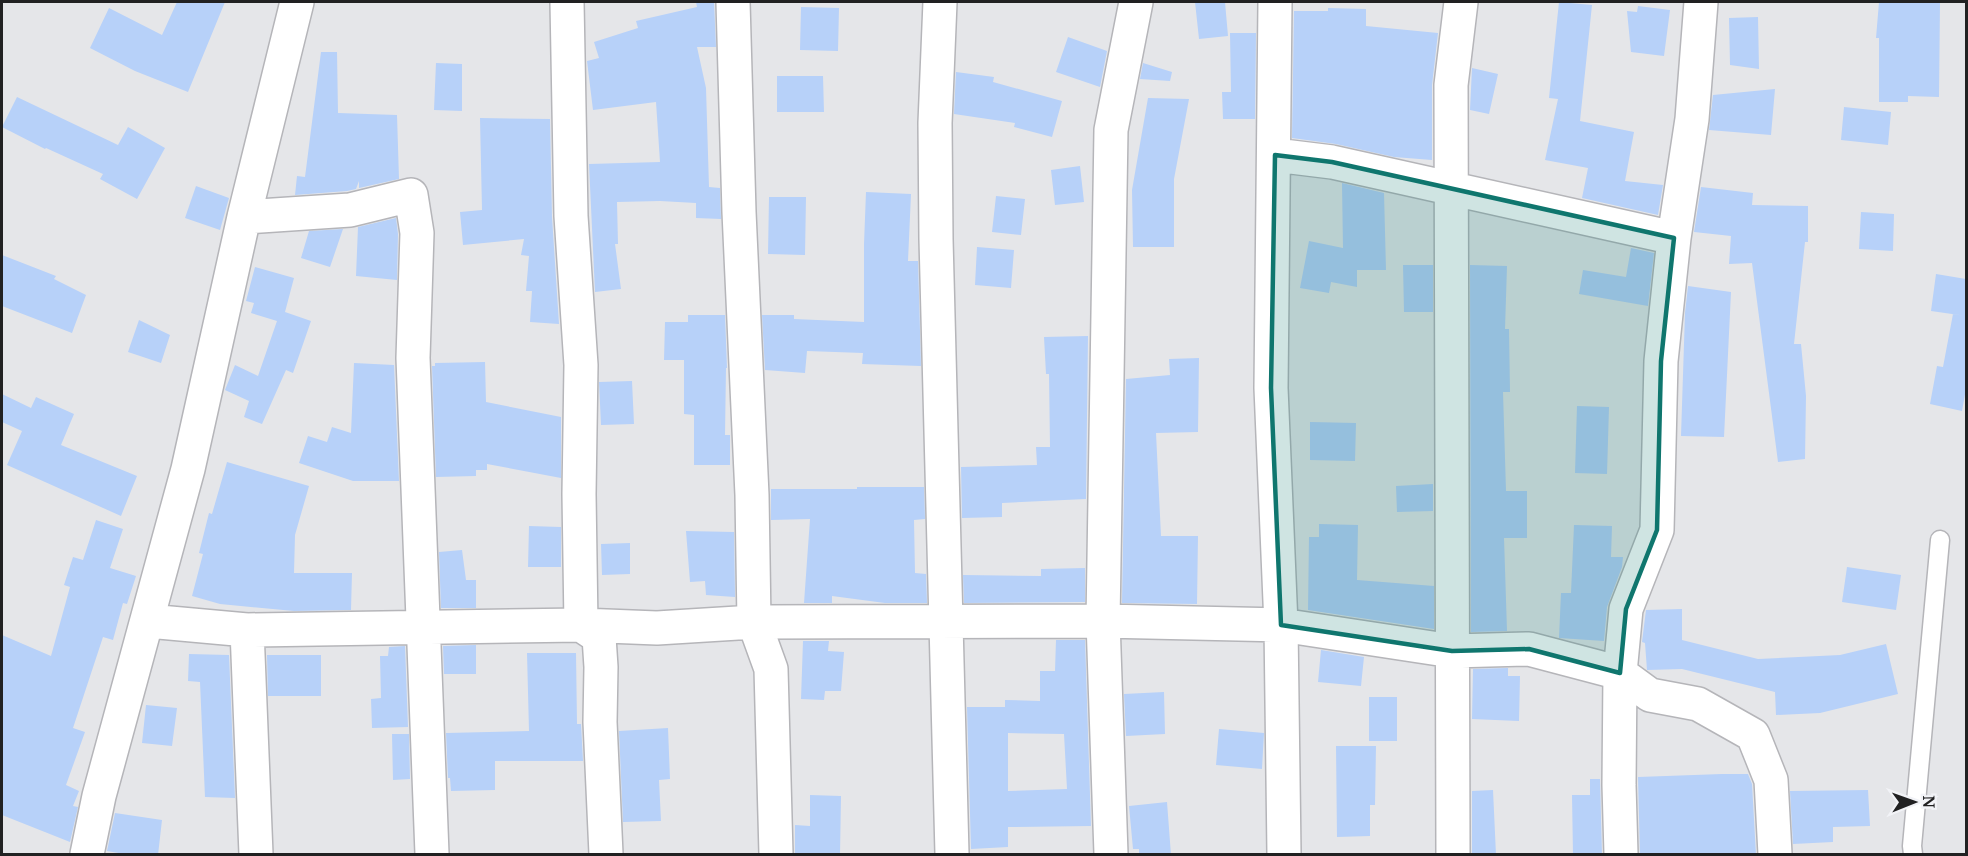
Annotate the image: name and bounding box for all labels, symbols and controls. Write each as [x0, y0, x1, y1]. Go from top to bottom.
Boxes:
north arrow [1884, 772, 1944, 832]
text: N [1918, 795, 1940, 809]

